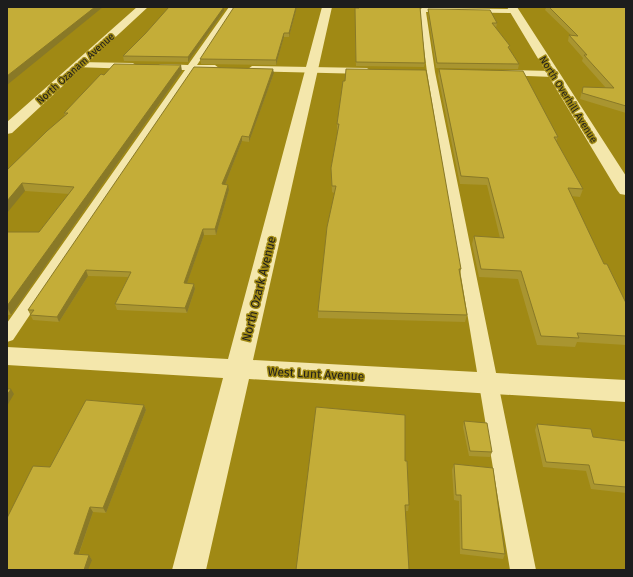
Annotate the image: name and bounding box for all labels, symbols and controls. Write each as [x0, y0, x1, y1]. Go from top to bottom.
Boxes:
street label: North Ozanam Avenue [34, 31, 117, 107]
street label: North Overhill Avenue [537, 54, 600, 145]
street label: North Ozark Avenue [239, 235, 279, 343]
street label: West Lunt Avenue [267, 364, 365, 384]

